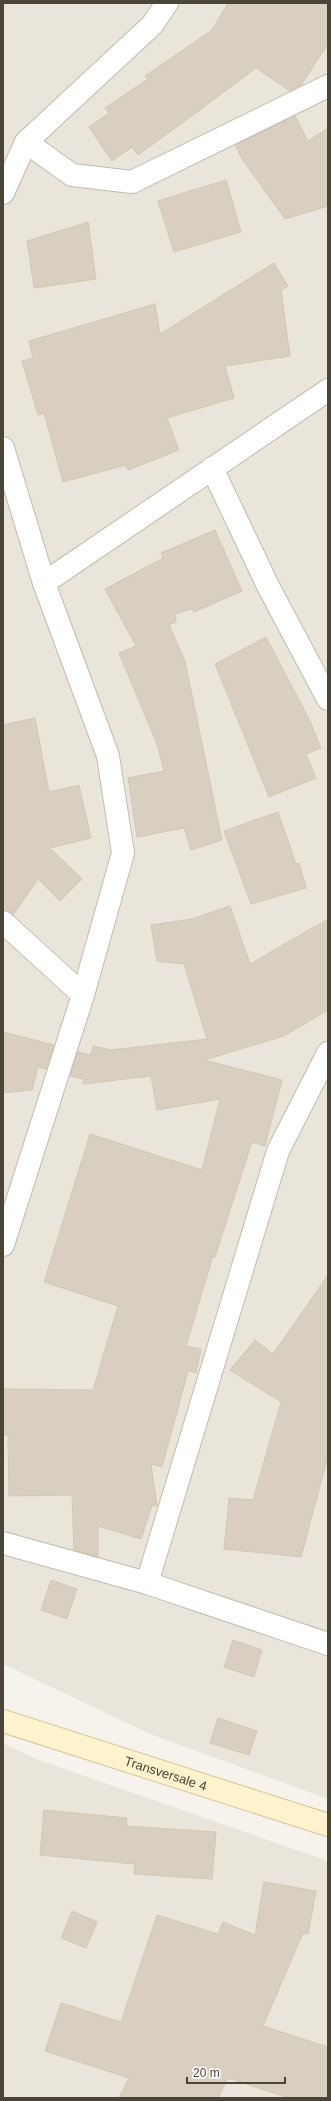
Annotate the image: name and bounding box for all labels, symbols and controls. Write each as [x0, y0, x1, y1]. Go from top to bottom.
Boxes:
street label: Transversale 4 [123, 1753, 209, 1794]
scale bar [187, 2059, 285, 2085]
text: 20 m [193, 2066, 220, 2080]

